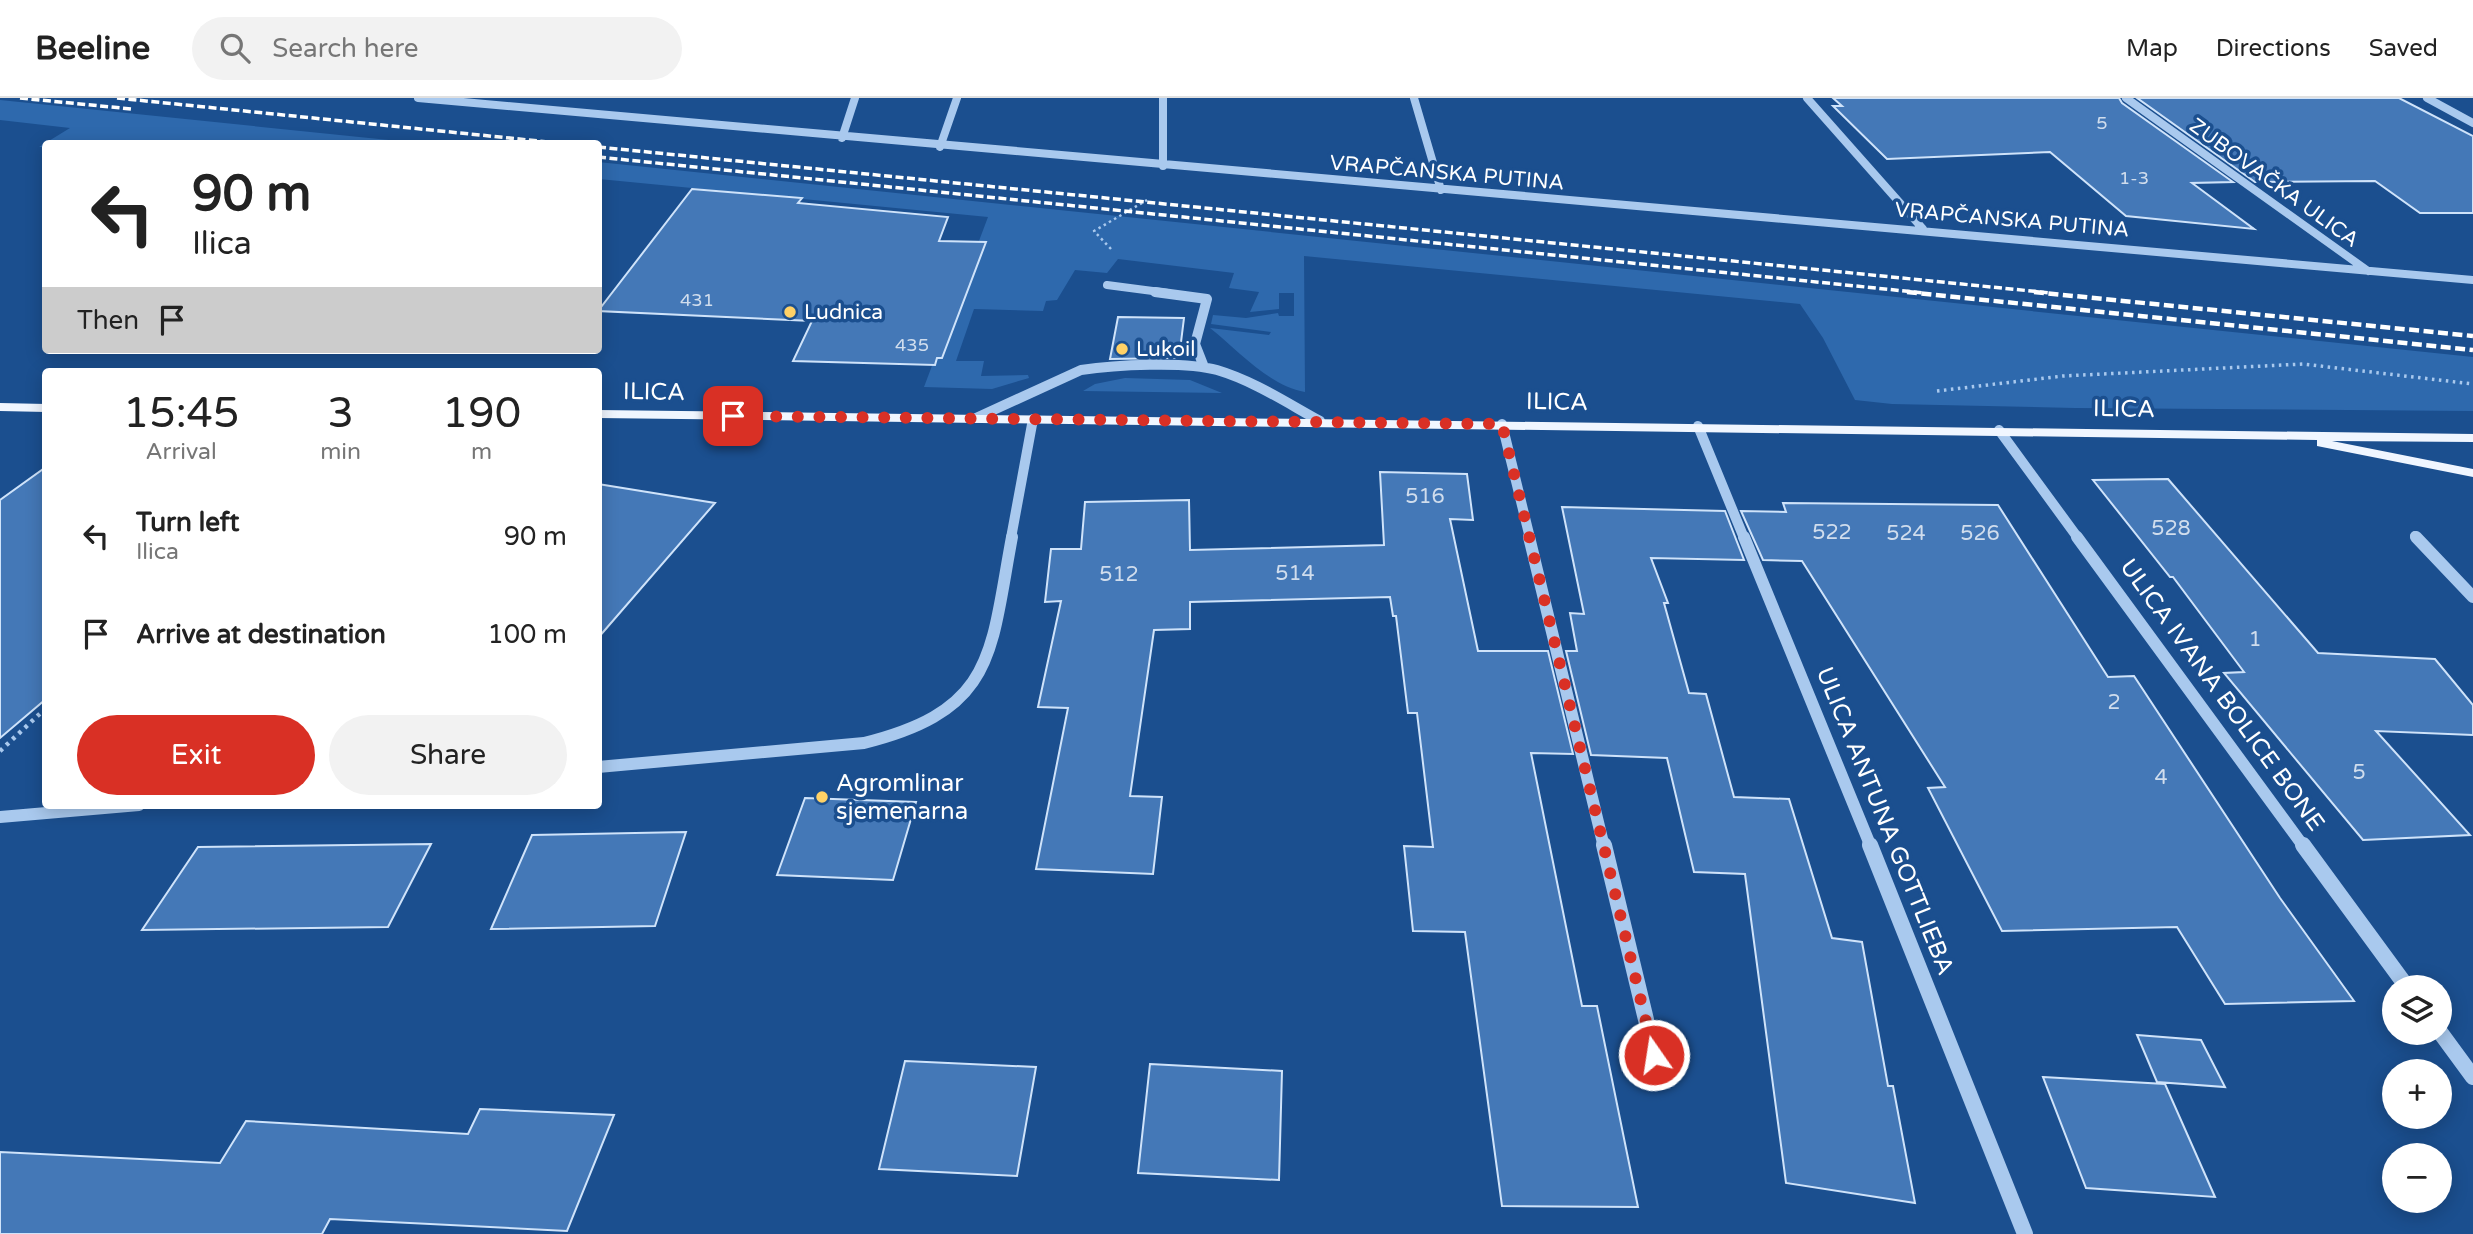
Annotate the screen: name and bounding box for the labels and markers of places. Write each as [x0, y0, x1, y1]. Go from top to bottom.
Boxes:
place label: Ludnica [804, 300, 883, 325]
marker: Ludnica [782, 304, 798, 320]
place label: Lukoil [1136, 337, 1195, 362]
marker: Lukoil [1114, 341, 1130, 357]
pin [703, 386, 763, 446]
place label: Agromlinar sjemenarna [836, 769, 968, 826]
marker: Agromlinar sjemenarna [814, 789, 830, 805]

